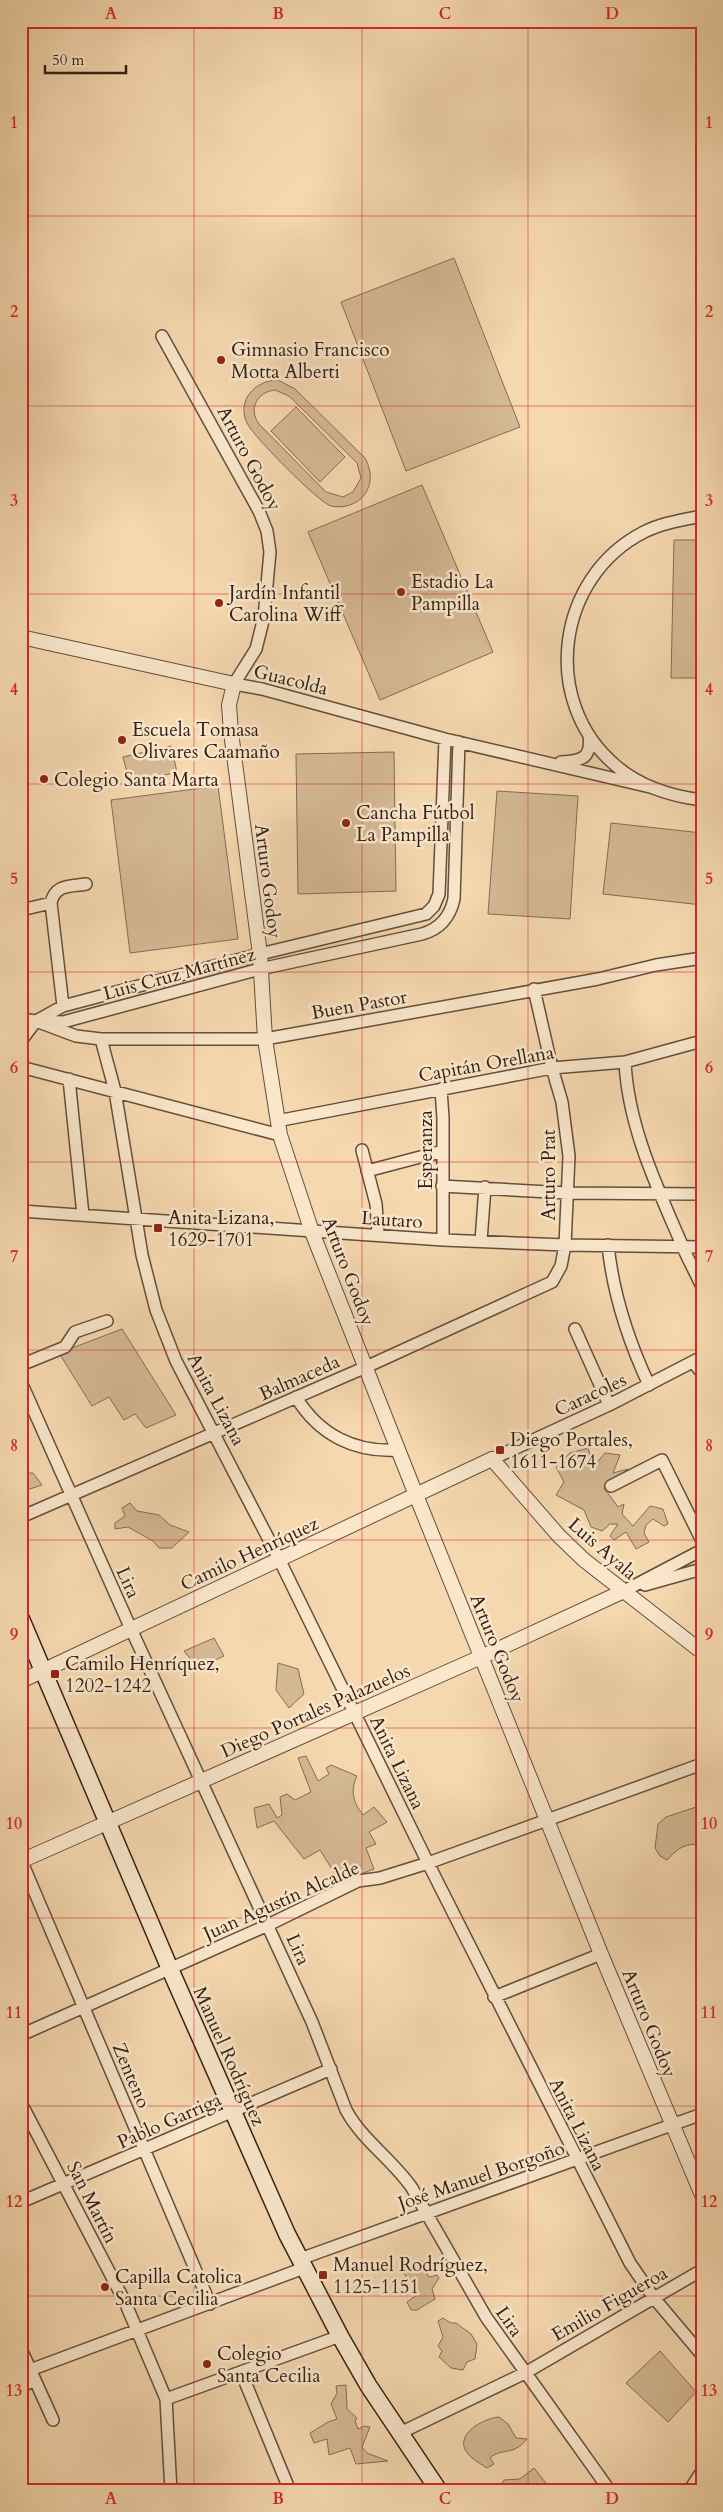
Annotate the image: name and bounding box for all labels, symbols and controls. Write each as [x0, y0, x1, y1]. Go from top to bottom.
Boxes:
text: A [105, 3, 117, 25]
text: B [272, 3, 284, 25]
text: C [439, 3, 451, 25]
text: D [605, 3, 619, 25]
scale bar [45, 42, 126, 74]
text: 50 m [52, 50, 84, 70]
text: 1 [10, 112, 18, 134]
text: 1 [705, 112, 713, 134]
text: 2 [10, 301, 18, 323]
text: 2 [705, 301, 713, 323]
place label: Gimnasio Francisco Motta Alberti [231, 337, 390, 385]
marker: Gimnasio Francisco Motta Alberti [215, 354, 227, 366]
street label: Arturo Godoy [211, 402, 288, 515]
text: 3 [10, 490, 18, 512]
text: 3 [705, 490, 713, 512]
place label: Estadio La Pampilla [411, 569, 494, 617]
place label: Jardín Infantil Carolina Wiff [226, 580, 345, 628]
marker: Estadio La Pampilla [395, 586, 407, 598]
marker: Jardín Infantil Carolina Wiff [213, 597, 225, 609]
street label: Guacolda [251, 658, 331, 702]
text: 4 [10, 679, 18, 701]
text: 4 [705, 679, 713, 701]
place label: Escuela Tomasa Olivares Caamaño [132, 717, 280, 765]
marker: Escuela Tomasa Olivares Caamaño [116, 734, 128, 746]
place label: Colegio Santa Marta [54, 767, 219, 793]
marker: Colegio Santa Marta [38, 773, 50, 785]
place label: Cancha Fútbol La Pampilla [356, 800, 475, 848]
marker: Cancha Fútbol La Pampilla [340, 817, 352, 829]
street label: Arturo Godoy [248, 823, 288, 940]
text: 5 [10, 868, 18, 890]
text: 5 [705, 868, 713, 890]
street label: Luis Cruz Martínez [100, 941, 259, 1007]
street label: Buen Pastor [309, 984, 409, 1026]
street label: Capitán Orellana [416, 1039, 556, 1089]
text: 6 [10, 1057, 18, 1079]
text: 6 [705, 1057, 713, 1079]
street label: Esperanza [413, 1110, 439, 1190]
street label: Arturo Prat [536, 1129, 562, 1221]
place label: Anita Lizana, 1629-1701 [168, 1205, 274, 1253]
street label: Lautaro [360, 1205, 424, 1235]
street label: Arturo Godoy [315, 1213, 381, 1330]
marker: Anita Lizana, 1629-1701 [152, 1222, 164, 1234]
text: 7 [10, 1246, 18, 1268]
text: 7 [705, 1246, 713, 1268]
street label: Anita Lizana [181, 1349, 251, 1450]
street label: Balmaceda [255, 1349, 344, 1407]
street label: Caracoles [550, 1367, 631, 1423]
place label: Diego Portales, 1611-1674 [510, 1427, 633, 1475]
text: 8 [10, 1435, 18, 1457]
text: 8 [705, 1435, 713, 1457]
marker: Diego Portales, 1611-1674 [494, 1444, 506, 1456]
street label: Camilo Henríquez [176, 1510, 323, 1597]
street label: Luis Ayala [562, 1512, 642, 1586]
street label: Lira [110, 1563, 146, 1602]
street label: Arturo Godoy [463, 1590, 531, 1707]
text: 9 [10, 1624, 18, 1646]
text: 9 [705, 1624, 713, 1646]
place label: Camilo Henríquez, 1202-1242 [65, 1651, 219, 1699]
street label: Diego Portales Palazuelos [217, 1657, 414, 1764]
marker: Camilo Henríquez, 1202-1242 [49, 1668, 61, 1680]
street label: Anita Lizana [363, 1711, 431, 1814]
text: 10 [6, 1813, 22, 1835]
text: 10 [701, 1813, 717, 1835]
street label: Juan Agustín Alcalde [197, 1855, 363, 1948]
street label: Lira [280, 1930, 316, 1969]
street label: Arturo Godoy [615, 1965, 683, 2082]
street label: Manuel Rodríguez [187, 1983, 272, 2131]
text: 11 [6, 2002, 22, 2024]
text: 11 [701, 2002, 717, 2024]
street label: Zenteno [106, 2039, 156, 2112]
street label: Anita Lizana [542, 2073, 612, 2176]
street label: Pablo Garriga [113, 2086, 225, 2155]
street label: José Manuel Borgoño [392, 2135, 568, 2218]
street label: San Martín [60, 2157, 124, 2248]
text: 12 [6, 2191, 22, 2213]
text: 12 [701, 2191, 717, 2213]
place label: Manuel Rodríguez, 1125-1151 [333, 2252, 488, 2300]
street label: Emilio Figueroa [547, 2260, 672, 2348]
place label: Capilla Catolica Santa Cecilia [115, 2264, 242, 2312]
marker: Manuel Rodríguez, 1125-1151 [317, 2269, 329, 2281]
marker: Capilla Catolica Santa Cecilia [99, 2281, 111, 2293]
street label: Lira [489, 2301, 529, 2342]
place label: Colegio Santa Cecilia [217, 2341, 320, 2389]
marker: Colegio Santa Cecilia [201, 2358, 213, 2370]
text: 13 [6, 2380, 22, 2402]
text: 13 [701, 2380, 717, 2402]
text: A [105, 2488, 117, 2510]
text: B [272, 2488, 284, 2510]
text: C [439, 2488, 451, 2510]
text: D [605, 2488, 619, 2510]

